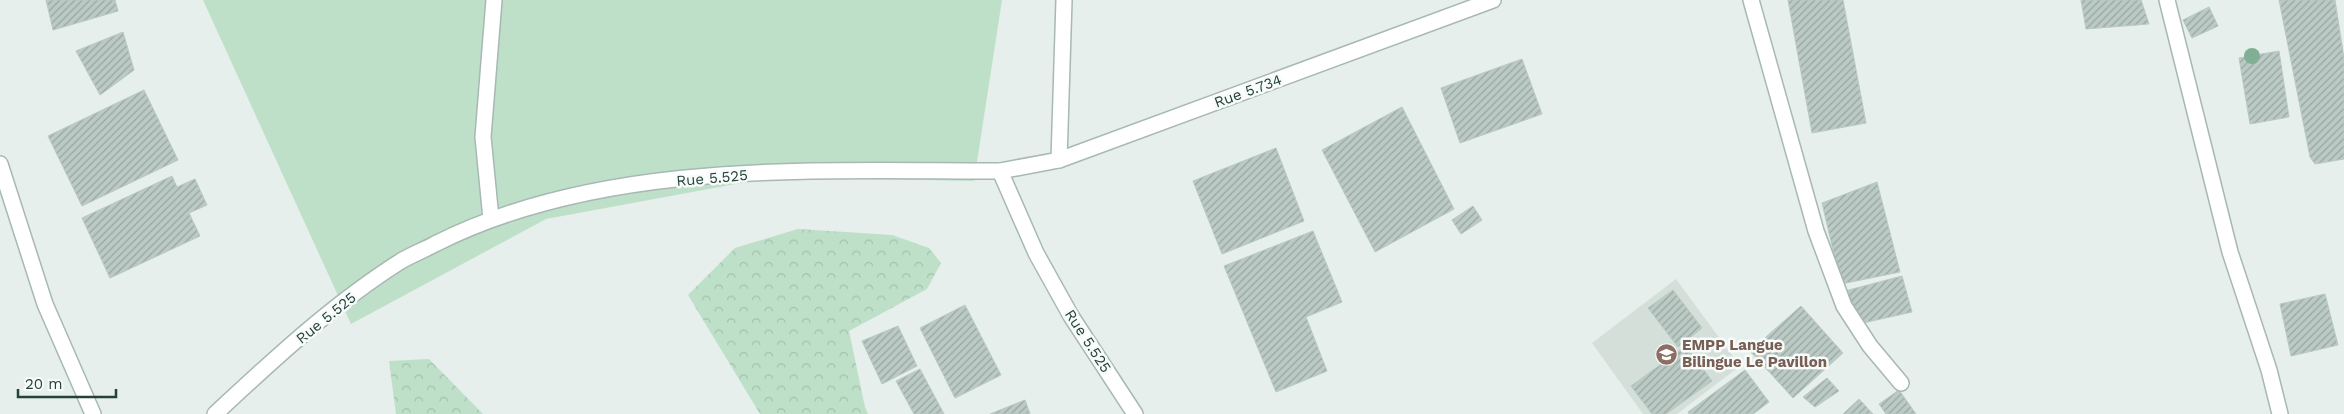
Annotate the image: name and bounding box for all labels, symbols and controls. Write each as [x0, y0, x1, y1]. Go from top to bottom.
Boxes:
street label: Rue 5.734 [1212, 70, 1284, 112]
street label: Rue 5.525 [675, 166, 749, 190]
street label: Rue 5.525 [292, 288, 360, 348]
street label: Rue 5.525 [1061, 306, 1115, 376]
place label: EMPP Langue Bilingue Le Pavillon [1682, 336, 1827, 371]
school or university icon: EMPP Langue Bilingue Le Pavillon [1654, 342, 1678, 366]
scale bar [18, 366, 115, 398]
text: 20 m [25, 375, 63, 393]

